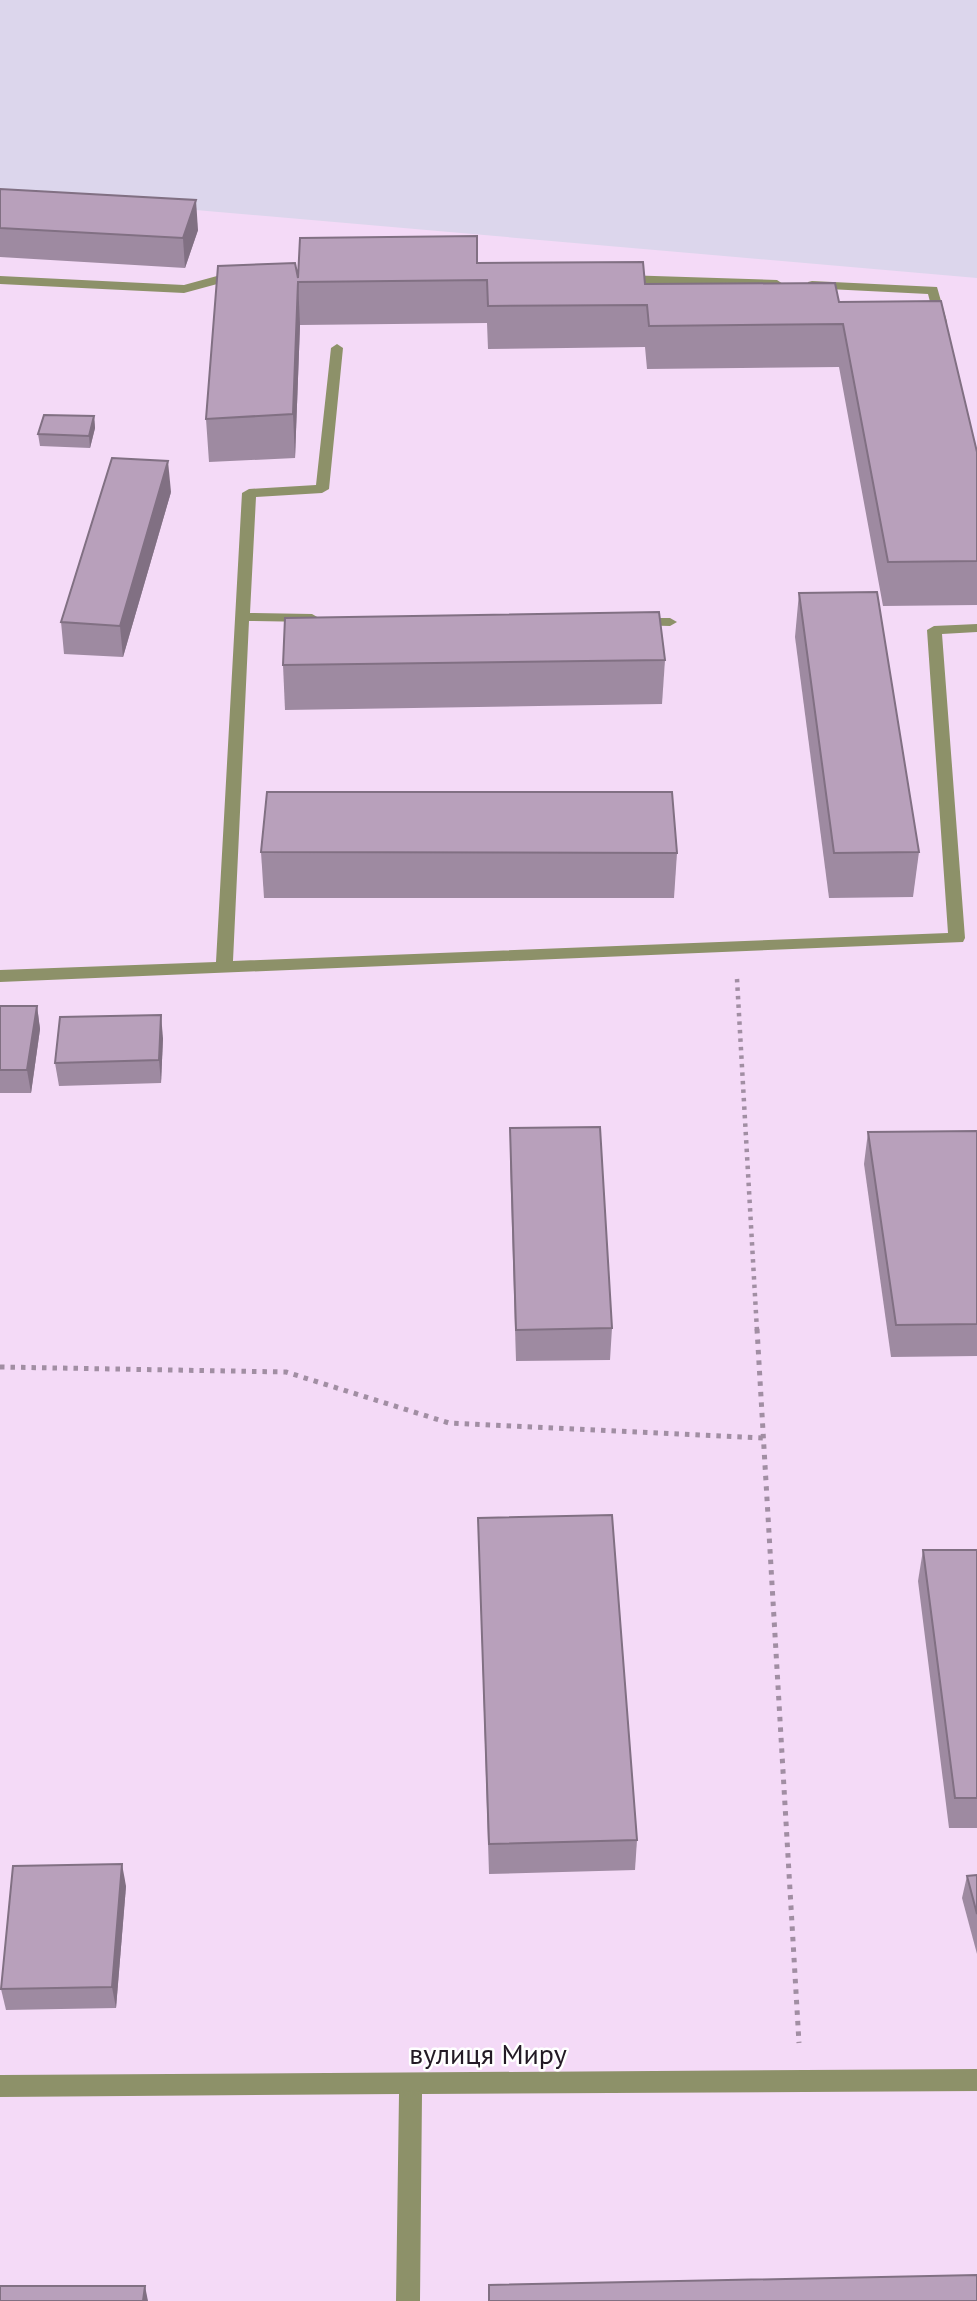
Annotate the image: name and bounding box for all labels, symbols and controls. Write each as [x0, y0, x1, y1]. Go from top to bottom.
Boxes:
street label: вулиця Миру [409, 2035, 567, 2072]

